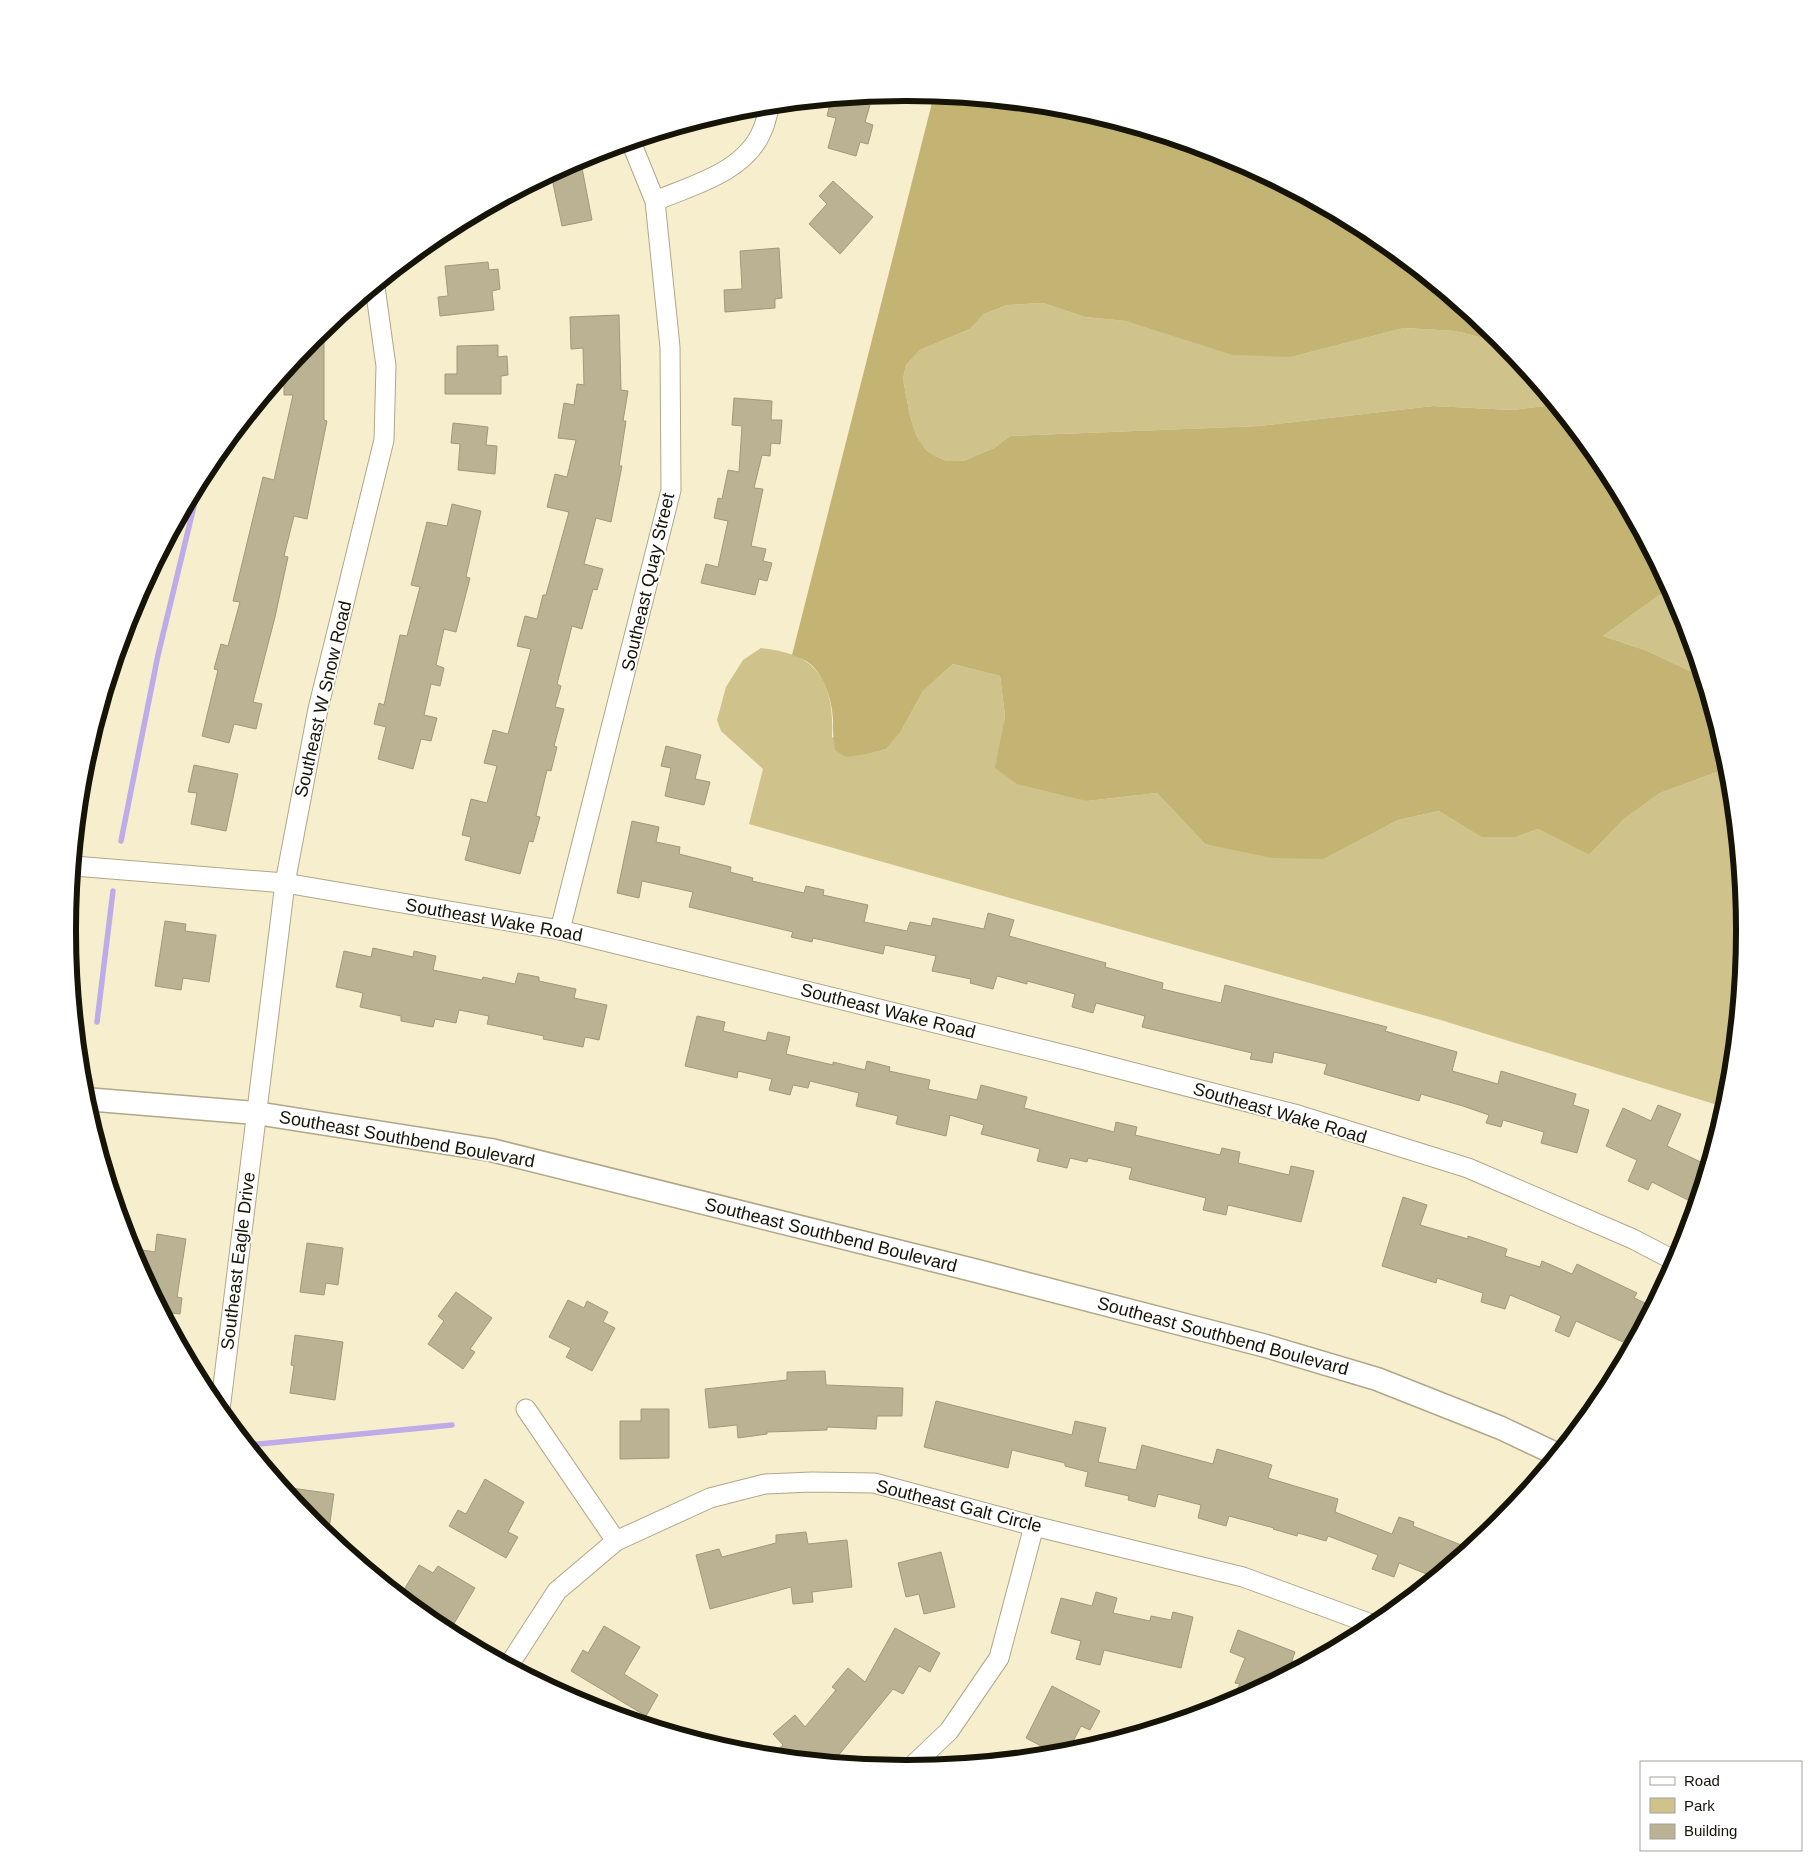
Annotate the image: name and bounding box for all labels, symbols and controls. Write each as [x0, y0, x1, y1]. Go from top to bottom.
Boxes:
street label: Southeast Quay Street [618, 491, 678, 673]
street label: Southeast W Snow Road [291, 599, 355, 799]
street label: Southeast Wake Road [404, 895, 584, 945]
street label: Southeast Wake Road [799, 980, 977, 1042]
street label: Southeast Wake Road [1191, 1079, 1369, 1147]
street label: Southeast Southbend Boulevard [278, 1107, 536, 1171]
street label: Southeast Eagle Drive [217, 1171, 259, 1351]
street label: Southeast Southbend Boulevard [703, 1194, 959, 1276]
street label: Southeast Southbend Boulevard [1095, 1293, 1351, 1379]
street label: Southeast Galt Circle [874, 1476, 1044, 1536]
legend [1640, 1761, 1802, 1851]
text: Road [1684, 1772, 1720, 1789]
text: Park [1684, 1797, 1715, 1814]
text: Building [1684, 1822, 1737, 1839]

